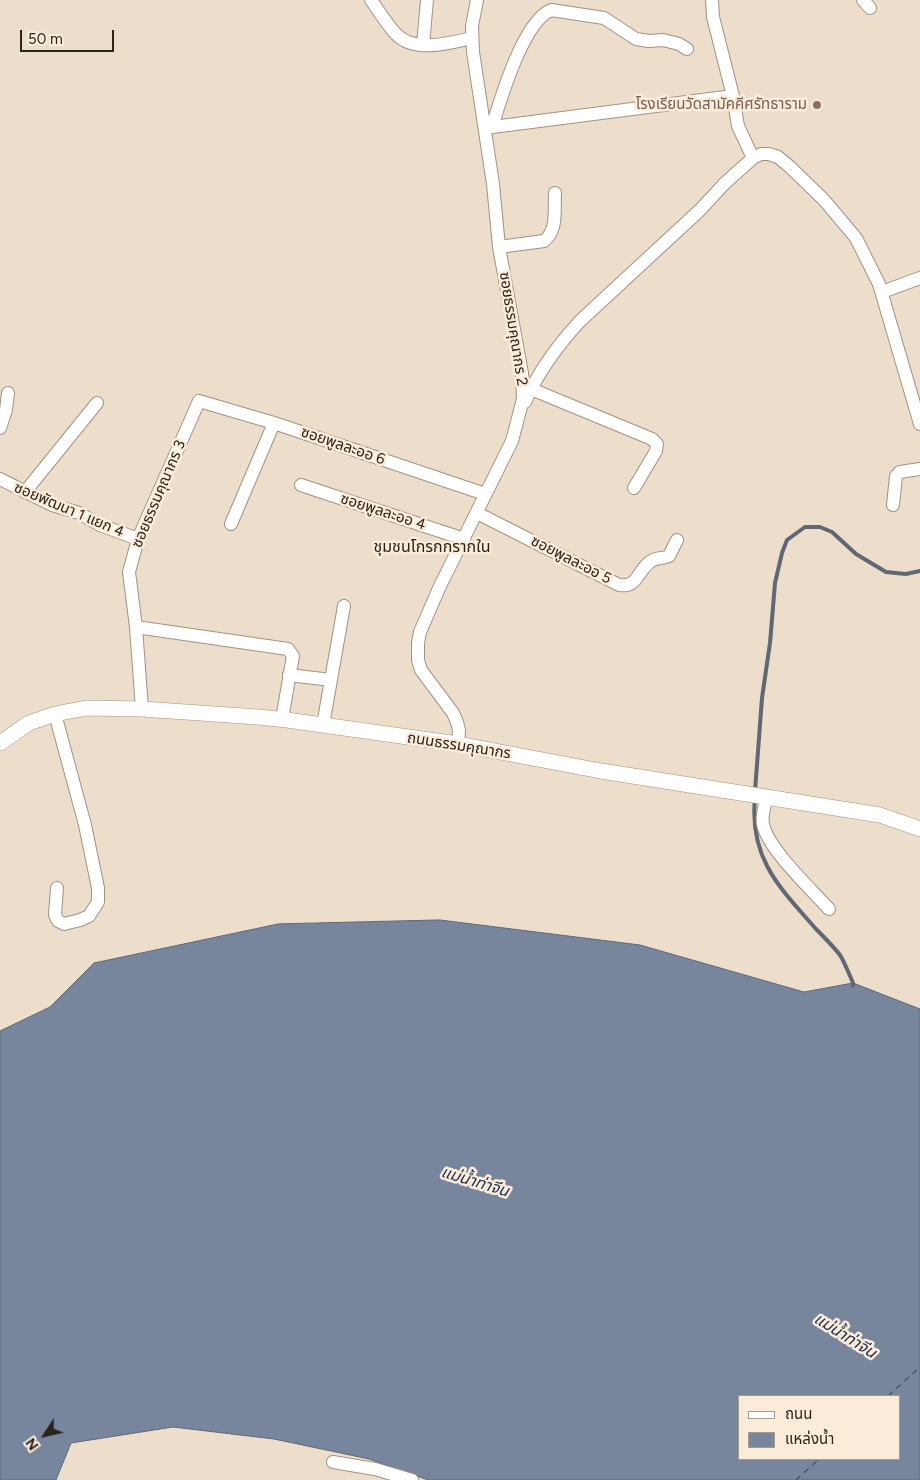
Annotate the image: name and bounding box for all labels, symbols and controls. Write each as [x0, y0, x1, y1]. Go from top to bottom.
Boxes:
scale bar [22, 20, 116, 52]
text: 50 m [28, 30, 63, 48]
place label: โรงเรียนวัดสามัคคีศรัทธาราม [636, 96, 807, 114]
marker: โรงเรียนวัดสามัคคีศรัทธาราม [811, 99, 823, 111]
street label: ซอยธรรมคุณากร 2 [495, 271, 531, 387]
street label: ซอยพูลละออ 6 [299, 423, 387, 469]
street label: ซอยธรรมคุณากร 3 [128, 438, 190, 550]
street label: ซอยพัฒนา 1 แยก 4 [11, 479, 127, 541]
street label: ซอยพูลละออ 4 [338, 490, 428, 534]
street label: ซอยพูลละออ 5 [528, 532, 614, 588]
district label: ชุมชนโกรกกรากใน [373, 537, 491, 557]
street label: ถนนธรรมคุณากร [406, 729, 512, 763]
water label: แม่น้ำท่าจีน [439, 1163, 511, 1201]
water label: แม่น้ำท่าจีน [810, 1309, 880, 1363]
legend [738, 1395, 900, 1460]
text: ถนน [785, 1405, 812, 1423]
north arrow [20, 1410, 70, 1460]
text: แหล่งน้ำ [785, 1430, 834, 1448]
text: N [22, 1435, 42, 1453]

